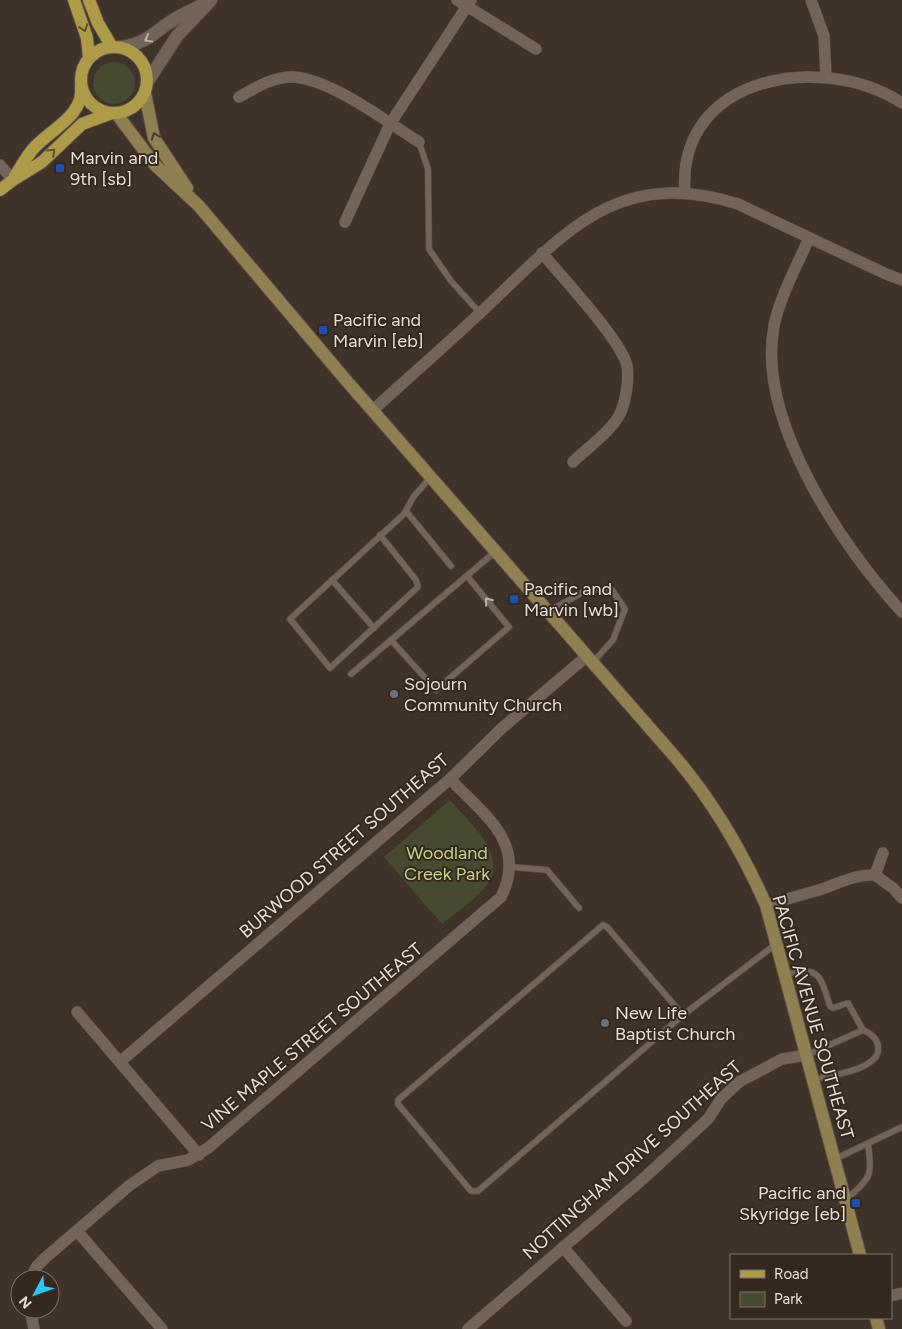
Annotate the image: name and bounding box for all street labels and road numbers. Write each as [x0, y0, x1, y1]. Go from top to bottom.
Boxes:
street label: BURWOOD STREET SOUTHEAST [235, 749, 453, 943]
street label: PACIFIC AVENUE SOUTHEAST [768, 892, 859, 1142]
street label: VINE MAPLE STREET SOUTHEAST [197, 938, 427, 1136]
street label: NOTTINGHAM DRIVE SOUTHEAST [518, 1056, 746, 1264]

